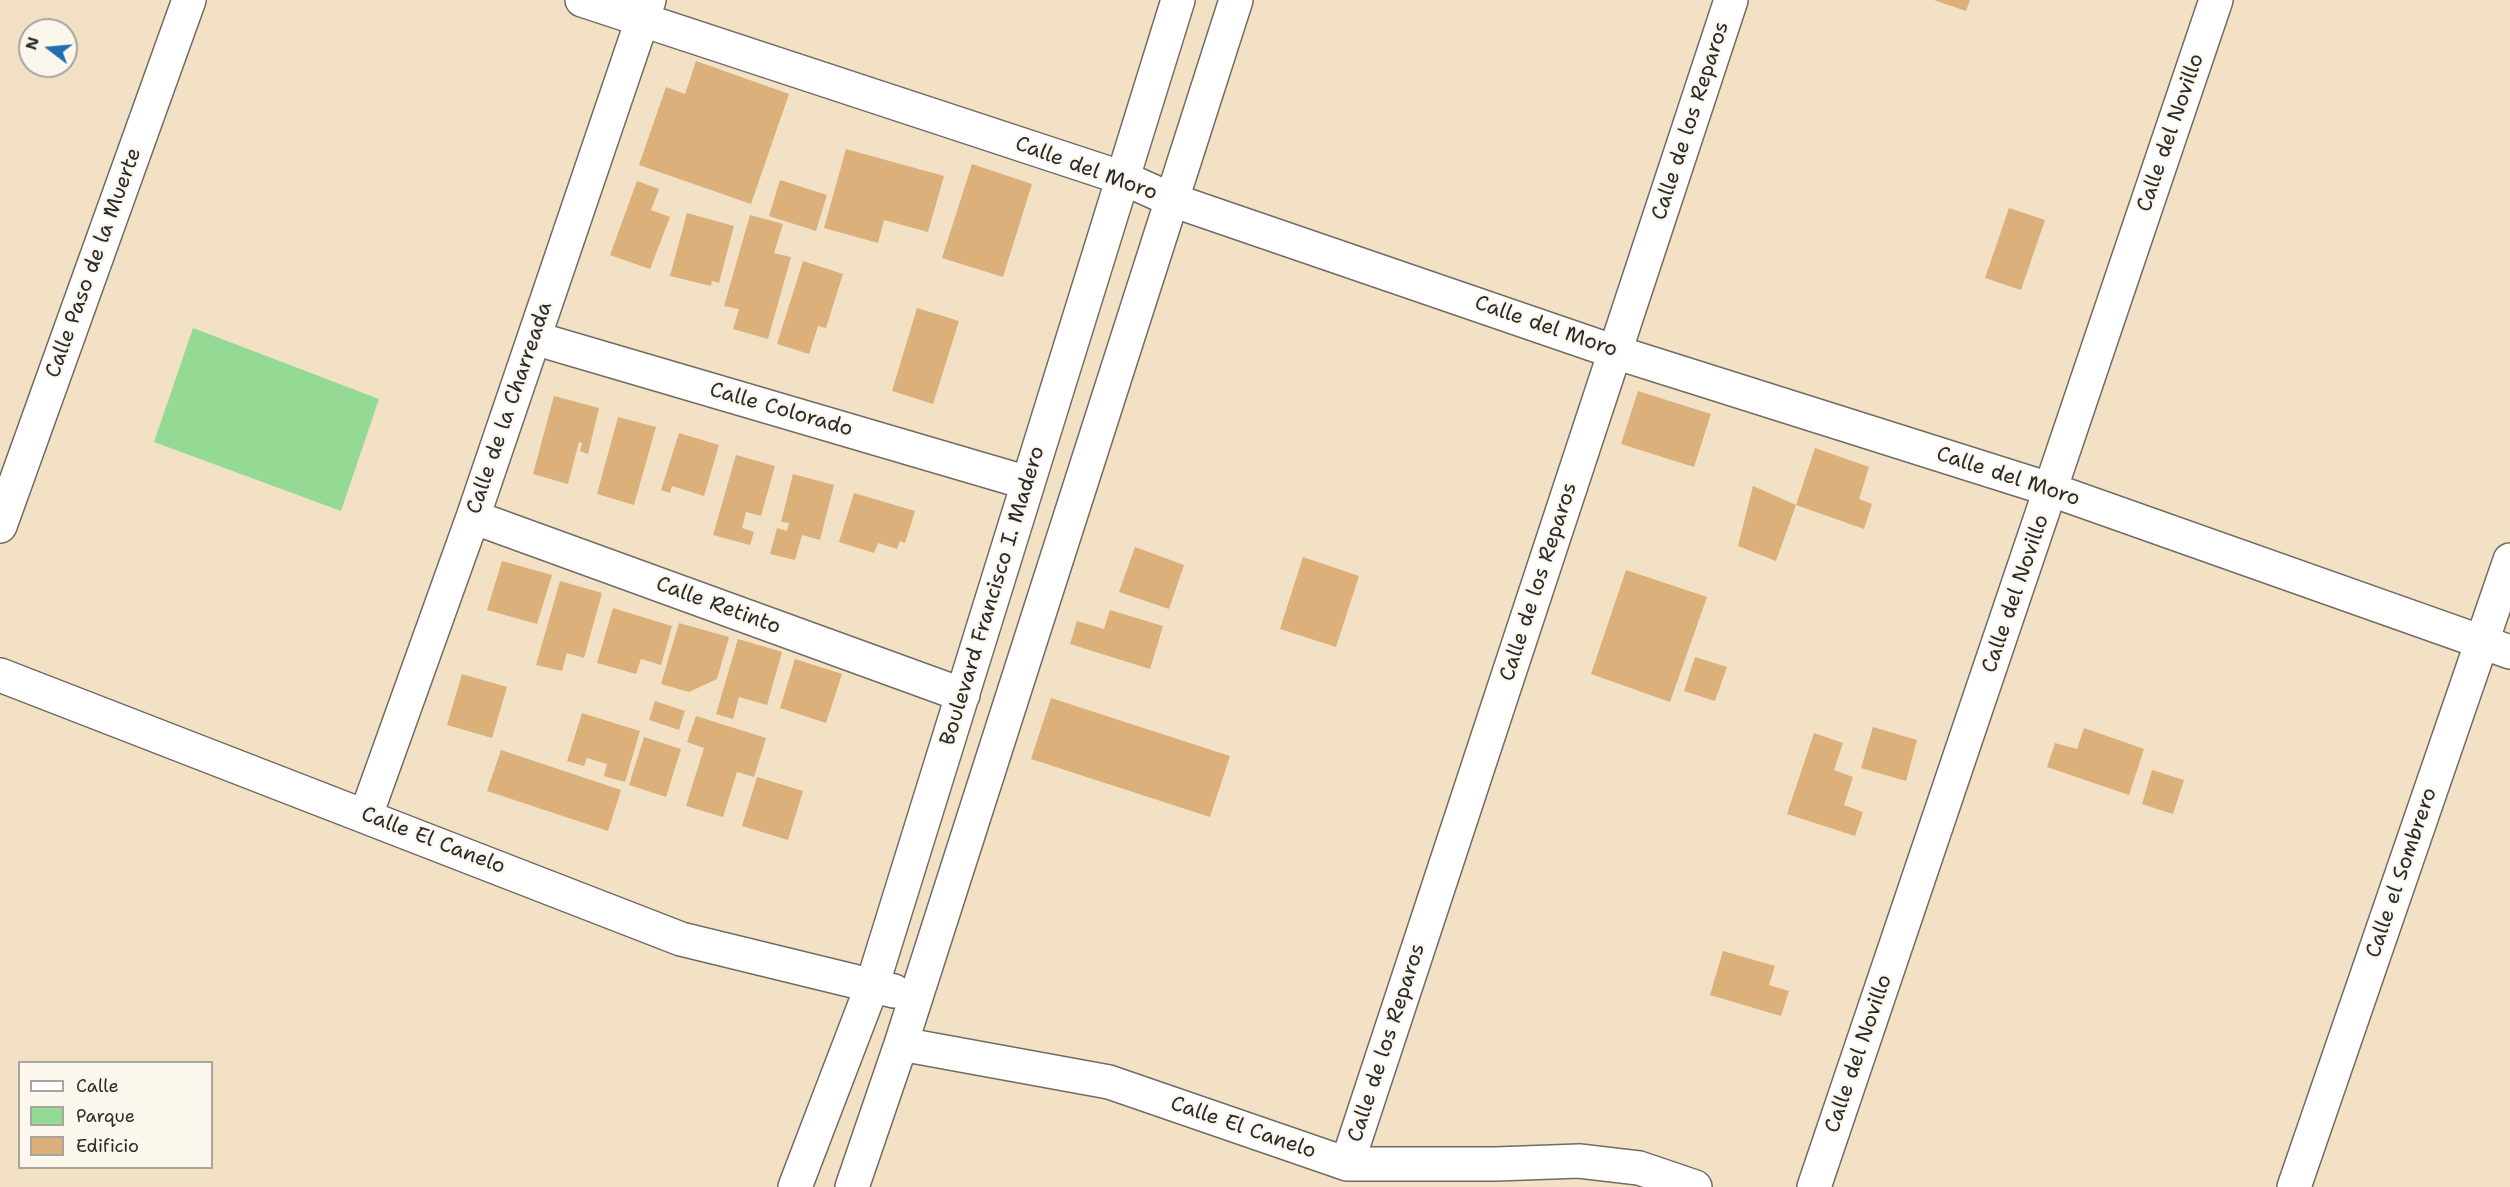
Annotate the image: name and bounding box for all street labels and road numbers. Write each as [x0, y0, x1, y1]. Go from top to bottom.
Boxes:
street label: Calle de los Reparos [1647, 19, 1735, 223]
street label: Calle del Novillo [2132, 51, 2210, 215]
street label: Calle del Moro [1011, 132, 1161, 206]
street label: Calle Paso de la Muerte [41, 145, 147, 381]
street label: Calle del Moro [1471, 291, 1621, 363]
street label: Calle de la Charreada [462, 299, 558, 517]
street label: Calle Colorado [706, 378, 856, 442]
street label: Calle del Moro [1933, 442, 2083, 512]
street label: Boulevard Francisco I. Madero [935, 443, 1051, 749]
street label: Calle de los Reparos [1495, 480, 1583, 684]
street label: Calle del Novillo [1977, 512, 2055, 676]
street label: Calle Retinto [652, 572, 784, 640]
street label: Calle el Sombrero [2361, 785, 2443, 961]
street label: Calle El Canelo [357, 802, 509, 880]
street label: Calle de los Reparos [1343, 941, 1431, 1145]
street label: Calle del Novillo [1820, 972, 1898, 1136]
street label: Calle El Canelo [1167, 1091, 1319, 1165]

